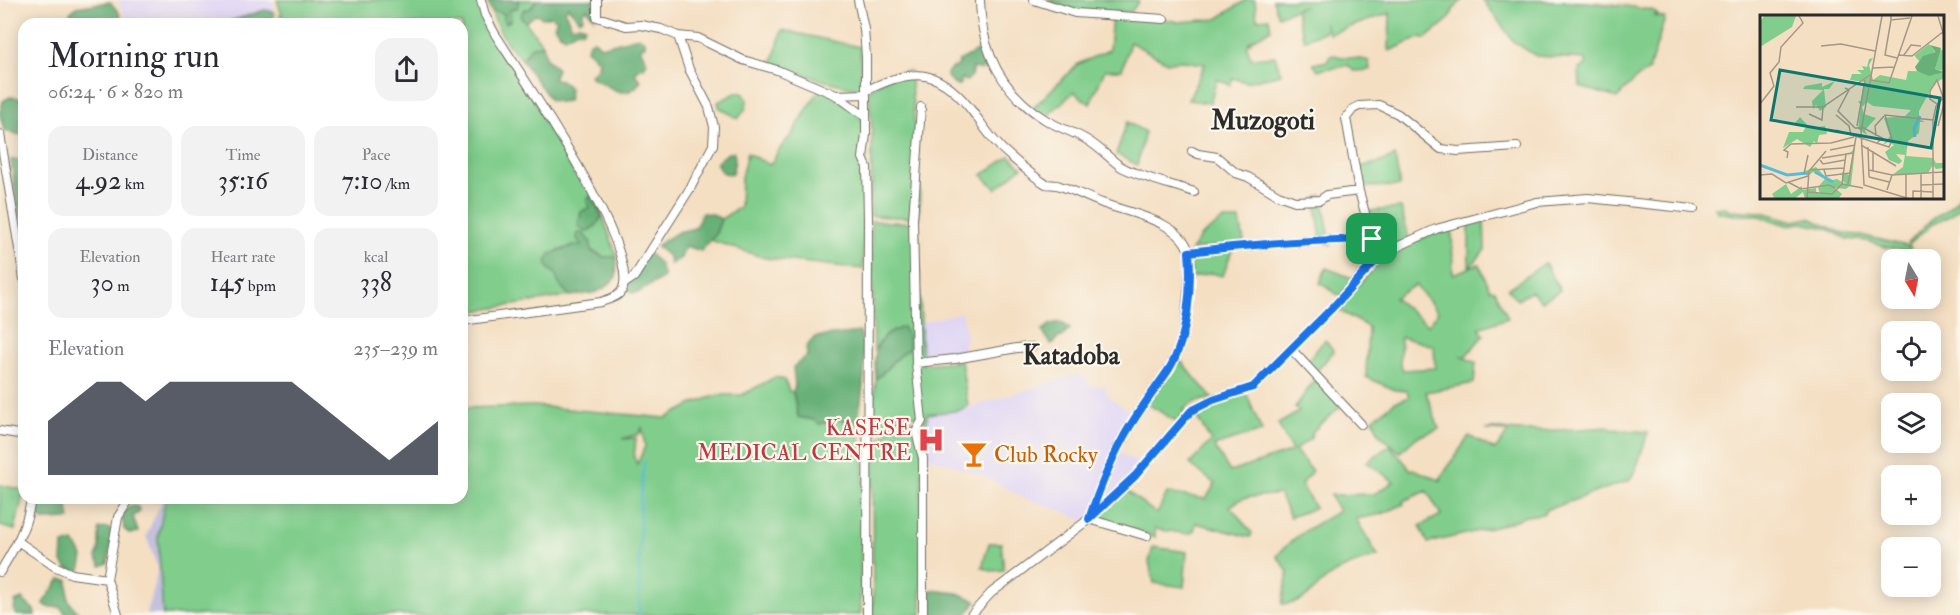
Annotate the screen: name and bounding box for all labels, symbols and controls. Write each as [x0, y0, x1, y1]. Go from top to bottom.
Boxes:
inset map [1760, 15, 1945, 200]
text: Morning run [48, 36, 220, 77]
button: share [375, 38, 438, 101]
text: 06:24 · 6 × 820 m [48, 79, 183, 104]
district label: Muzogoti [1210, 105, 1315, 138]
text: Distance [82, 145, 138, 165]
text: Time [226, 145, 260, 165]
text: Pace [362, 145, 390, 165]
text: 4.92 [75, 165, 121, 197]
text: 35:16 [218, 165, 268, 197]
text: 7:10 [342, 165, 383, 197]
text: km [121, 174, 145, 194]
text: /km [383, 174, 410, 194]
pin [1346, 213, 1397, 264]
icon: arrive [1355, 222, 1388, 255]
text: Elevation [80, 247, 140, 267]
text: Heart rate [210, 247, 276, 267]
text: kcal [364, 247, 388, 267]
north arrow [1881, 249, 1941, 309]
map controls [1881, 249, 1941, 597]
text: 30 [90, 267, 114, 299]
text: 145 [210, 267, 245, 299]
text: 338 [360, 267, 392, 299]
text: m [114, 276, 130, 296]
text: bpm [245, 276, 276, 296]
button: locate [1881, 321, 1941, 381]
text: Elevation [48, 336, 124, 361]
text: 235–239 m [353, 336, 438, 361]
district label: Katadoba [1023, 340, 1121, 372]
button: layers [1881, 393, 1941, 453]
place label: KASESE MEDICAL CENTRE [697, 414, 911, 467]
hospital icon: KASESE MEDICAL CENTRE [916, 425, 946, 455]
bar icon: Club Rocky [959, 439, 989, 469]
place label: Club Rocky [994, 441, 1098, 469]
button: + [1881, 465, 1941, 525]
button: − [1881, 537, 1941, 597]

